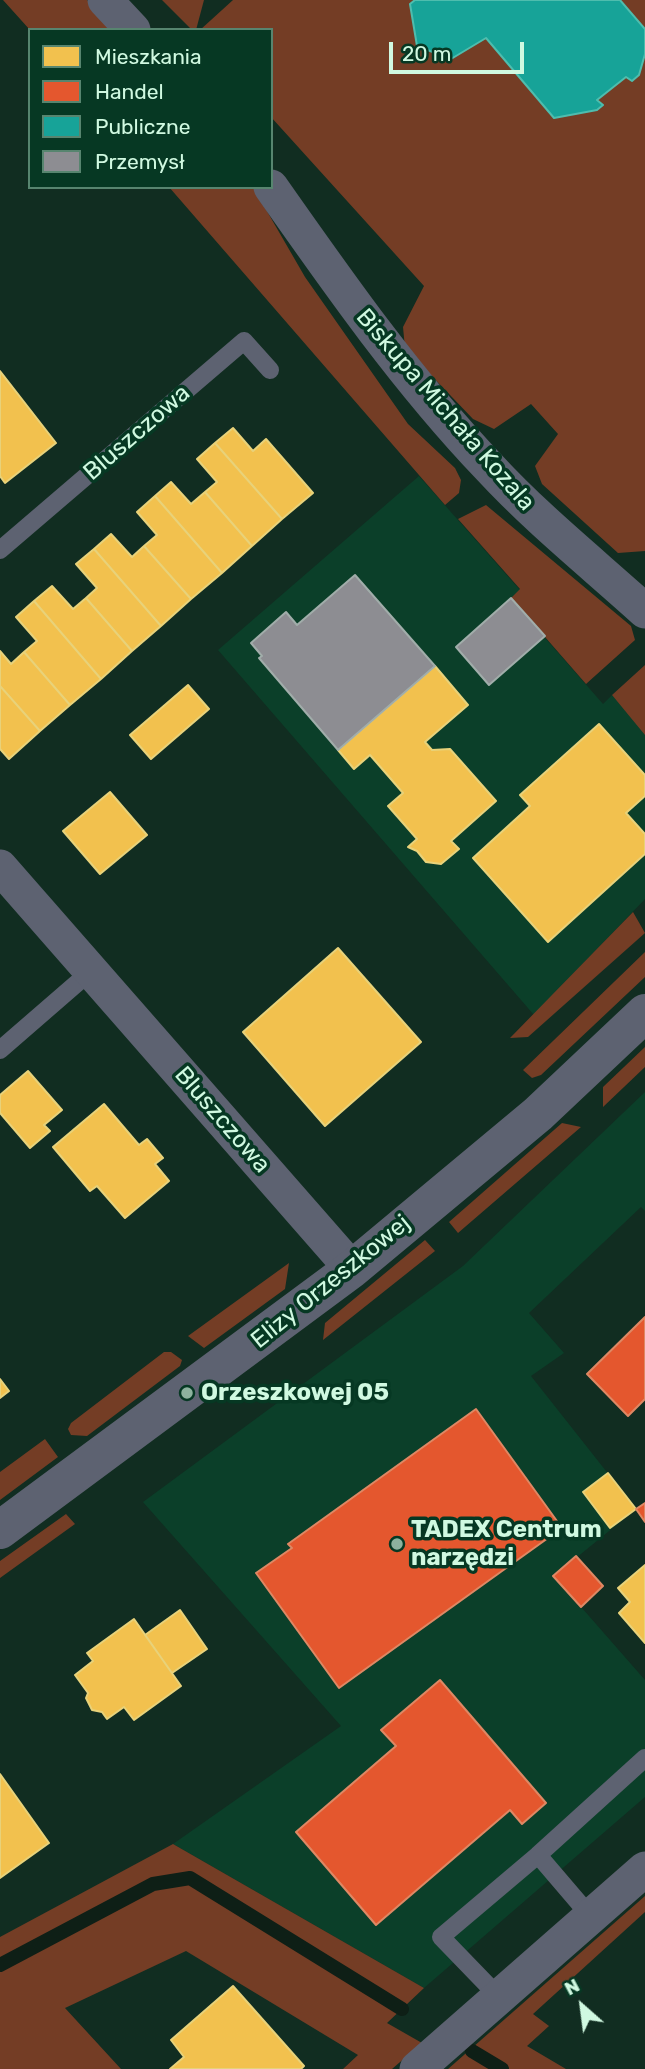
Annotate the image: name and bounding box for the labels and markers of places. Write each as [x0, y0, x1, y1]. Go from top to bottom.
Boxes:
place label: Orzeszkowej 05 [201, 1379, 389, 1407]
marker: Orzeszkowej 05 [179, 1385, 195, 1401]
place label: TADEX Centrum narzędzi [411, 1516, 602, 1572]
marker: TADEX Centrum narzędzi [389, 1536, 405, 1552]

